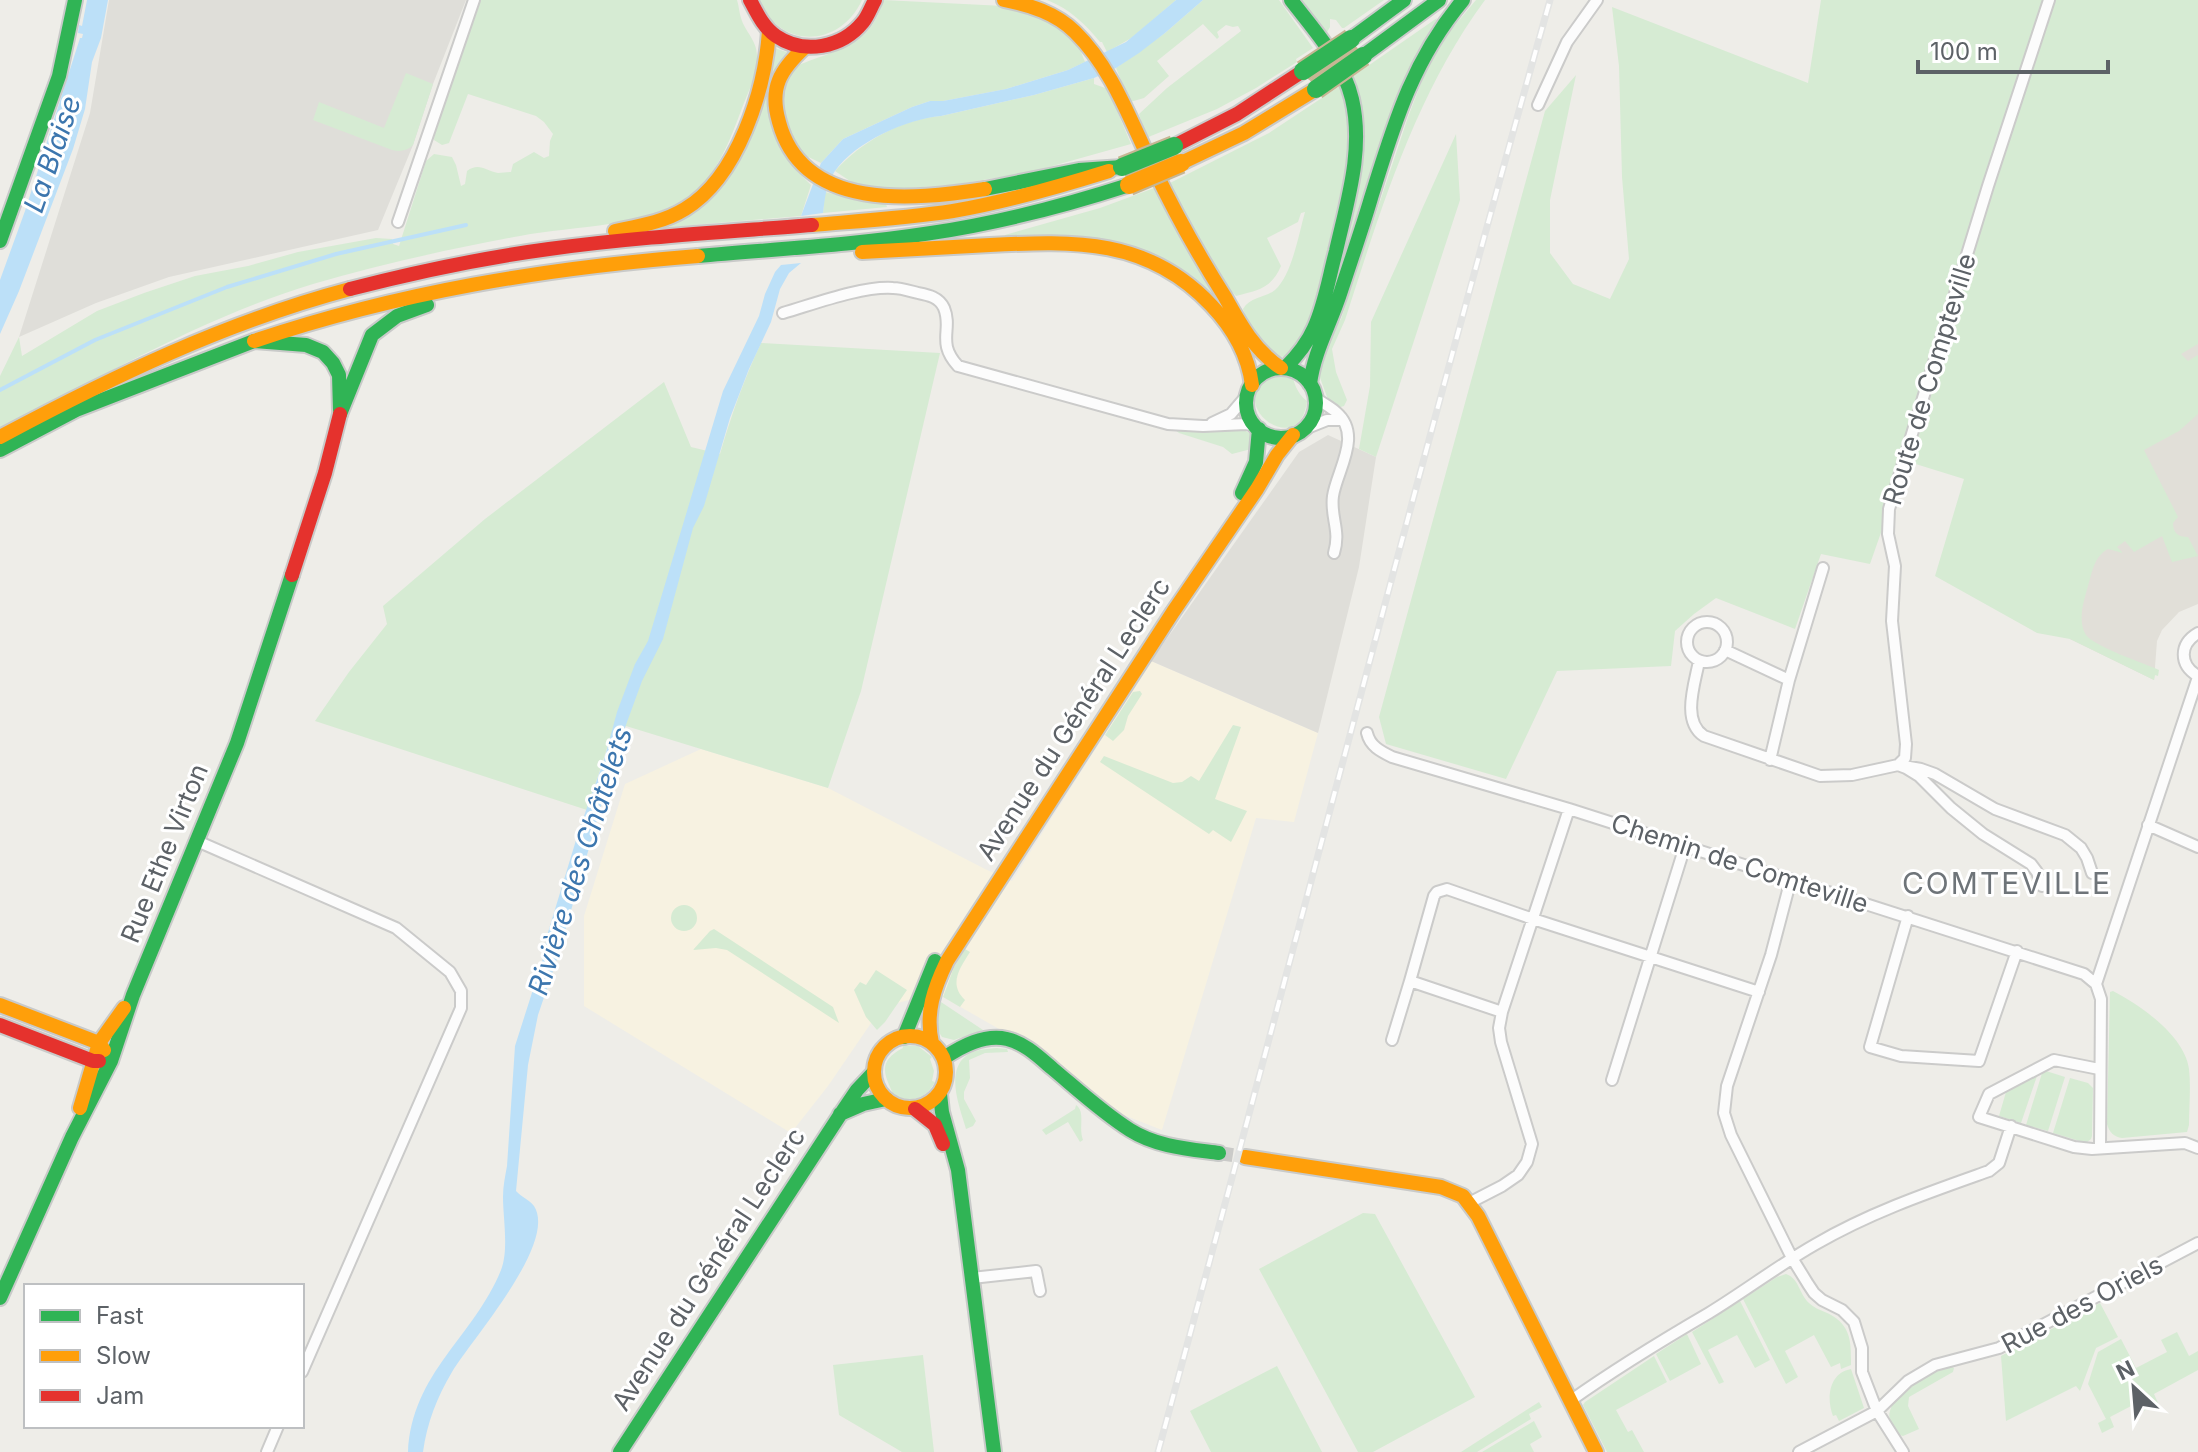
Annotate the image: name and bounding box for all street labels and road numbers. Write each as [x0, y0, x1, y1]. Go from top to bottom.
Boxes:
street label: Route de Compteville [1876, 250, 1982, 508]
street label: Avenue du Général Leclerc [970, 572, 1176, 866]
street label: Rue Ethe Virton [114, 759, 214, 947]
street label: Chemin de Comteville [1607, 807, 1873, 919]
street label: Avenue du Général Leclerc [605, 1122, 811, 1416]
street label: Rue des Oriels [1996, 1248, 2168, 1360]

